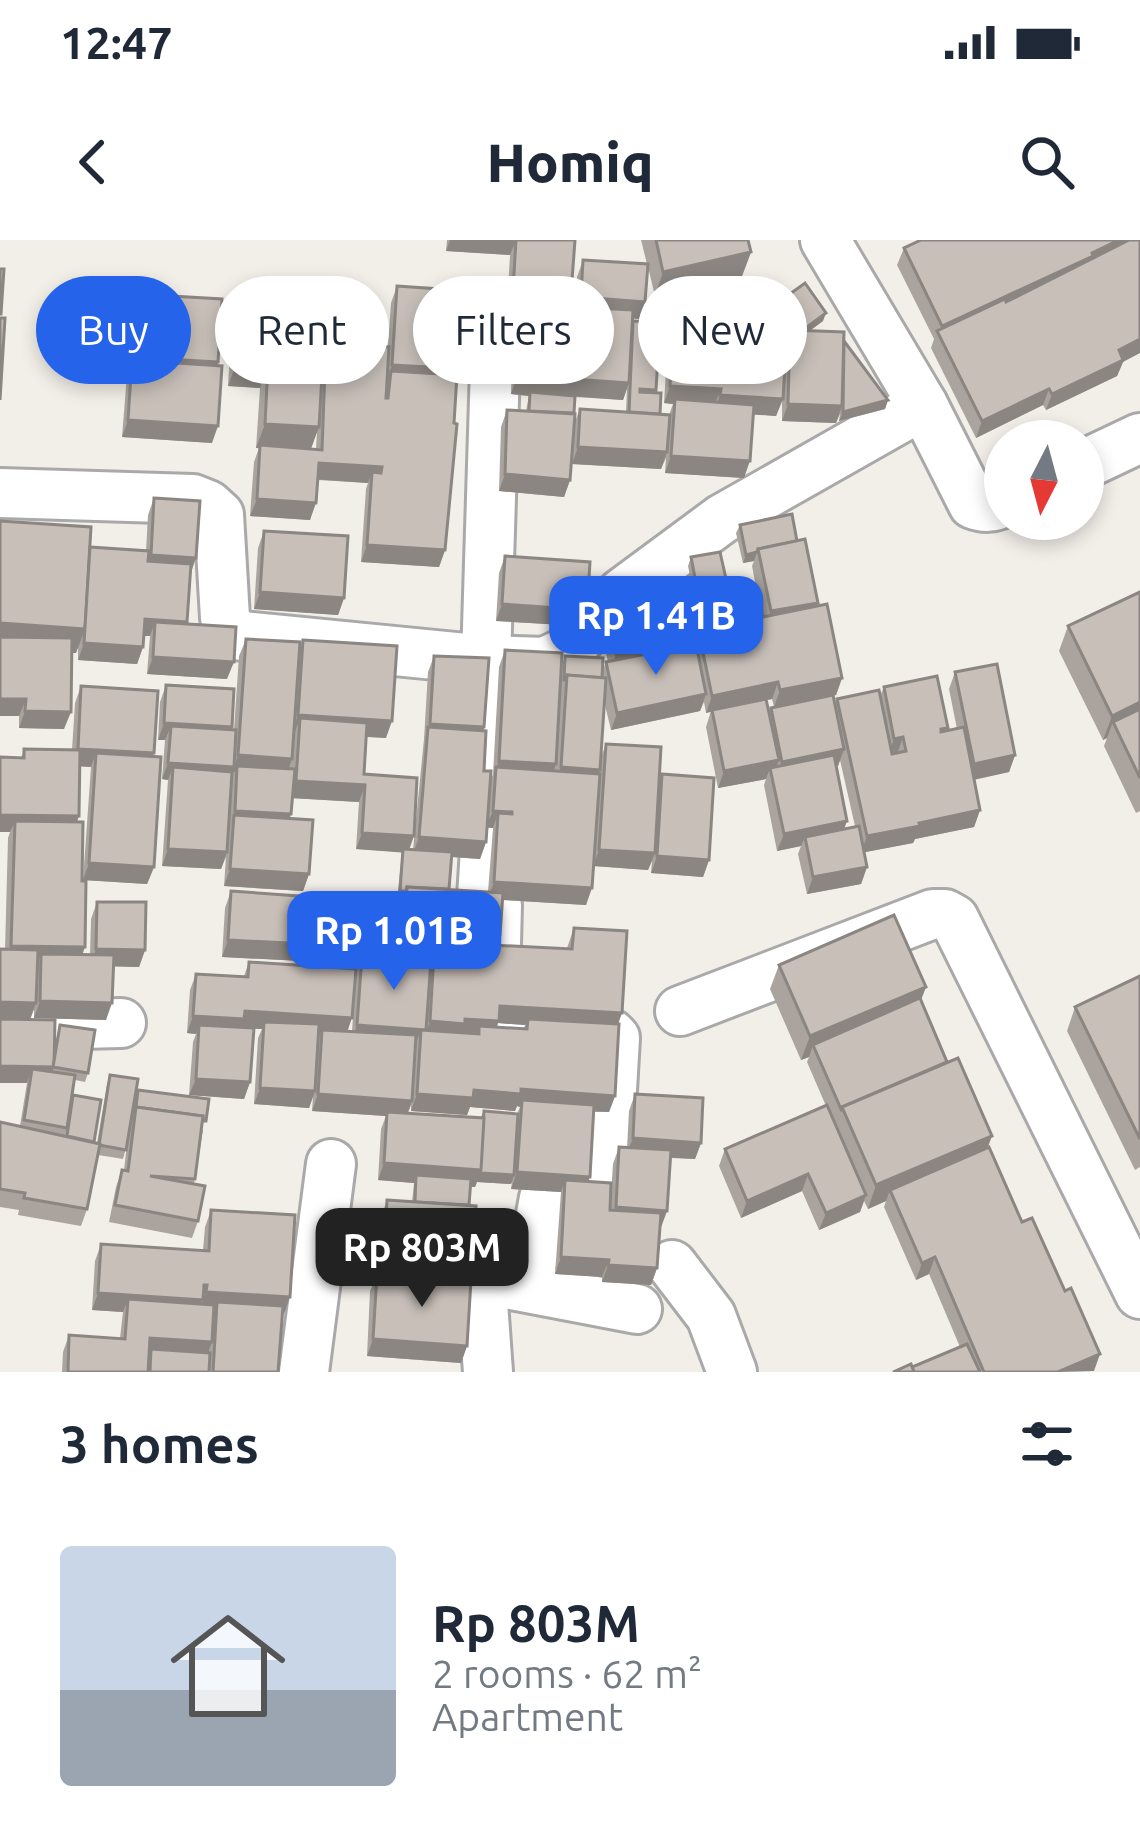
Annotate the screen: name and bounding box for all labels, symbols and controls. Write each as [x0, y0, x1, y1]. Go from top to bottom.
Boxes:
text: 12:47 [60, 17, 173, 68]
icon: back [60, 129, 126, 195]
icon: search [1014, 129, 1080, 195]
text: Homiq [486, 132, 654, 192]
chip: Buy [36, 276, 191, 384]
chip: Rent [215, 276, 389, 384]
chip: Filters [413, 276, 614, 384]
chip: New [638, 276, 807, 384]
north arrow [984, 420, 1104, 540]
map controls [984, 420, 1104, 540]
pin: Rp 1.41B [532, 576, 780, 678]
text: Rp 1.41B [576, 593, 736, 636]
pin: Rp 1.01B [270, 891, 518, 993]
text: Rp 1.01B [314, 908, 474, 951]
pin: Rp 803M [311, 1208, 533, 1310]
text: Rp 803M [343, 1225, 501, 1268]
icon: filters [1014, 1411, 1080, 1477]
text: 3 homes [60, 1415, 259, 1473]
icon: home [156, 1594, 300, 1738]
text: Rp 803M [432, 1594, 640, 1652]
text: 2 rooms · 62 m² [432, 1652, 702, 1695]
text: Apartment [432, 1695, 623, 1738]

